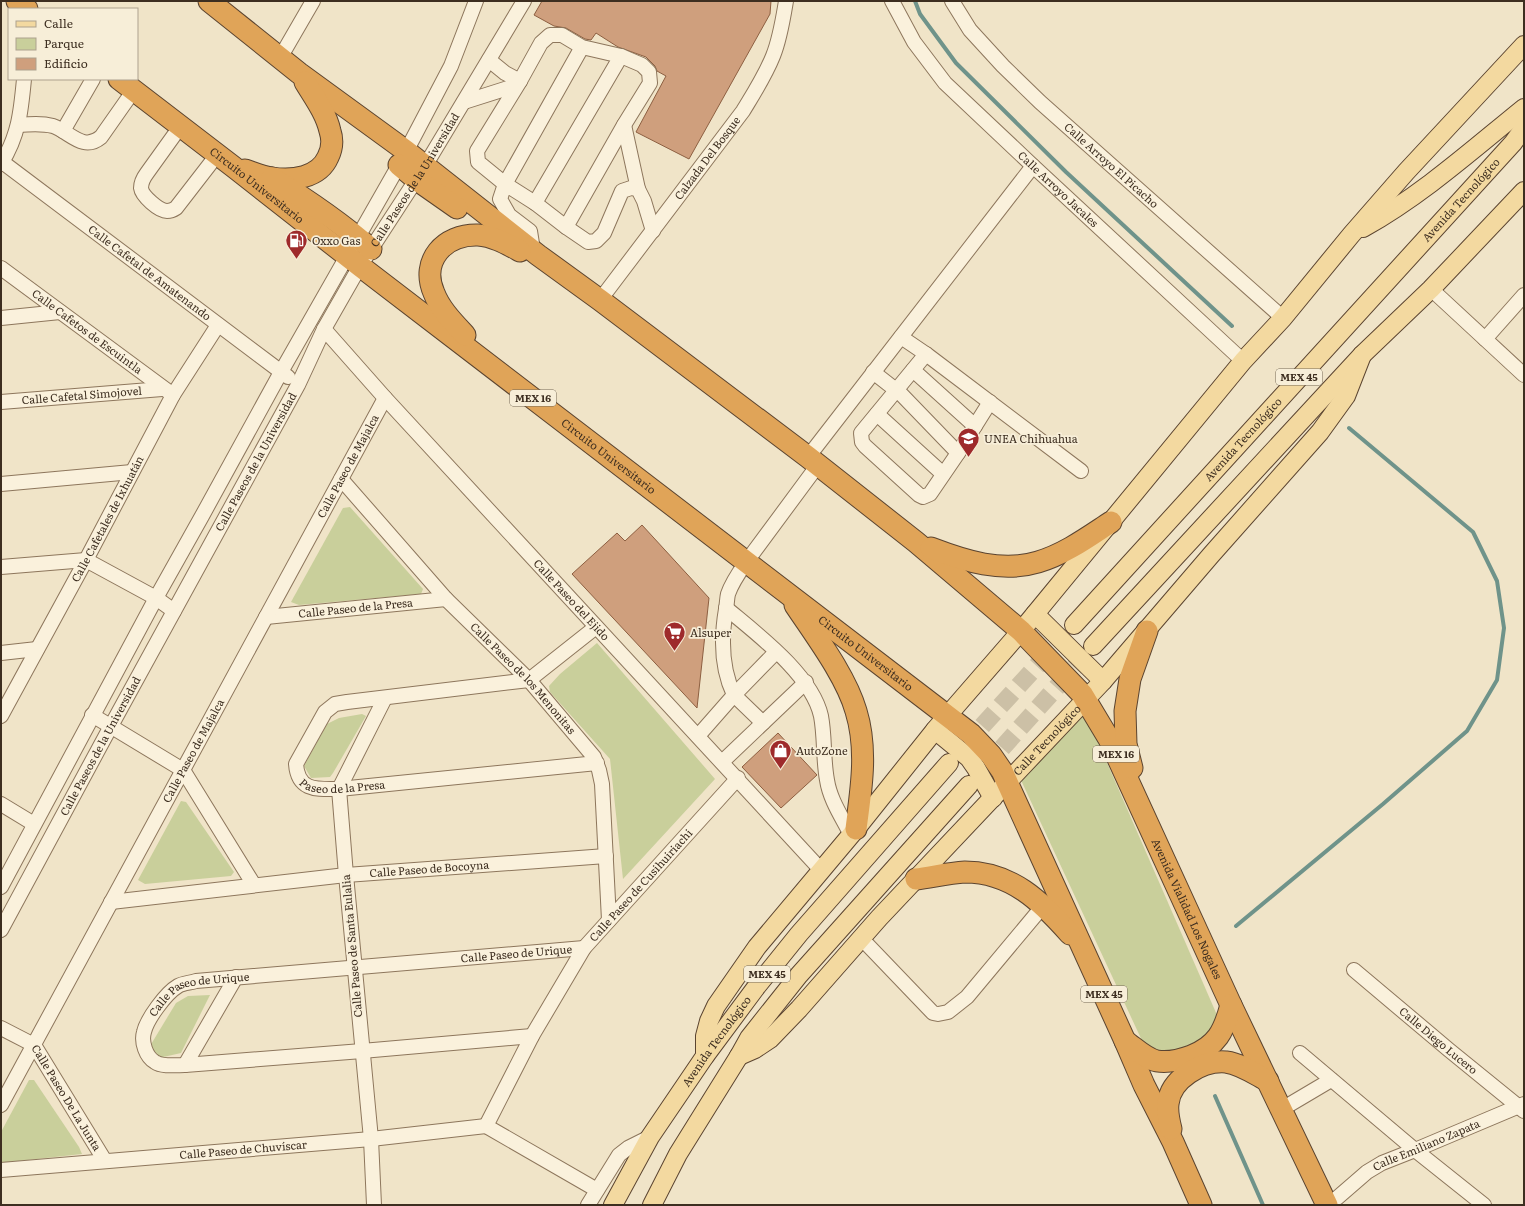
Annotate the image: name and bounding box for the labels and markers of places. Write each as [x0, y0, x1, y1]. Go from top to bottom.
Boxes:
fuel station icon: Oxxo Gas [283, 228, 309, 261]
place label: Oxxo Gas [312, 232, 360, 248]
school or university icon: UNEA Chihuahua [956, 426, 982, 459]
place label: UNEA Chihuahua [984, 430, 1078, 446]
supermarket icon: Alsuper [661, 620, 687, 653]
place label: Alsuper [690, 624, 732, 640]
shop icon: AutoZone [767, 738, 793, 771]
place label: AutoZone [796, 742, 848, 758]

